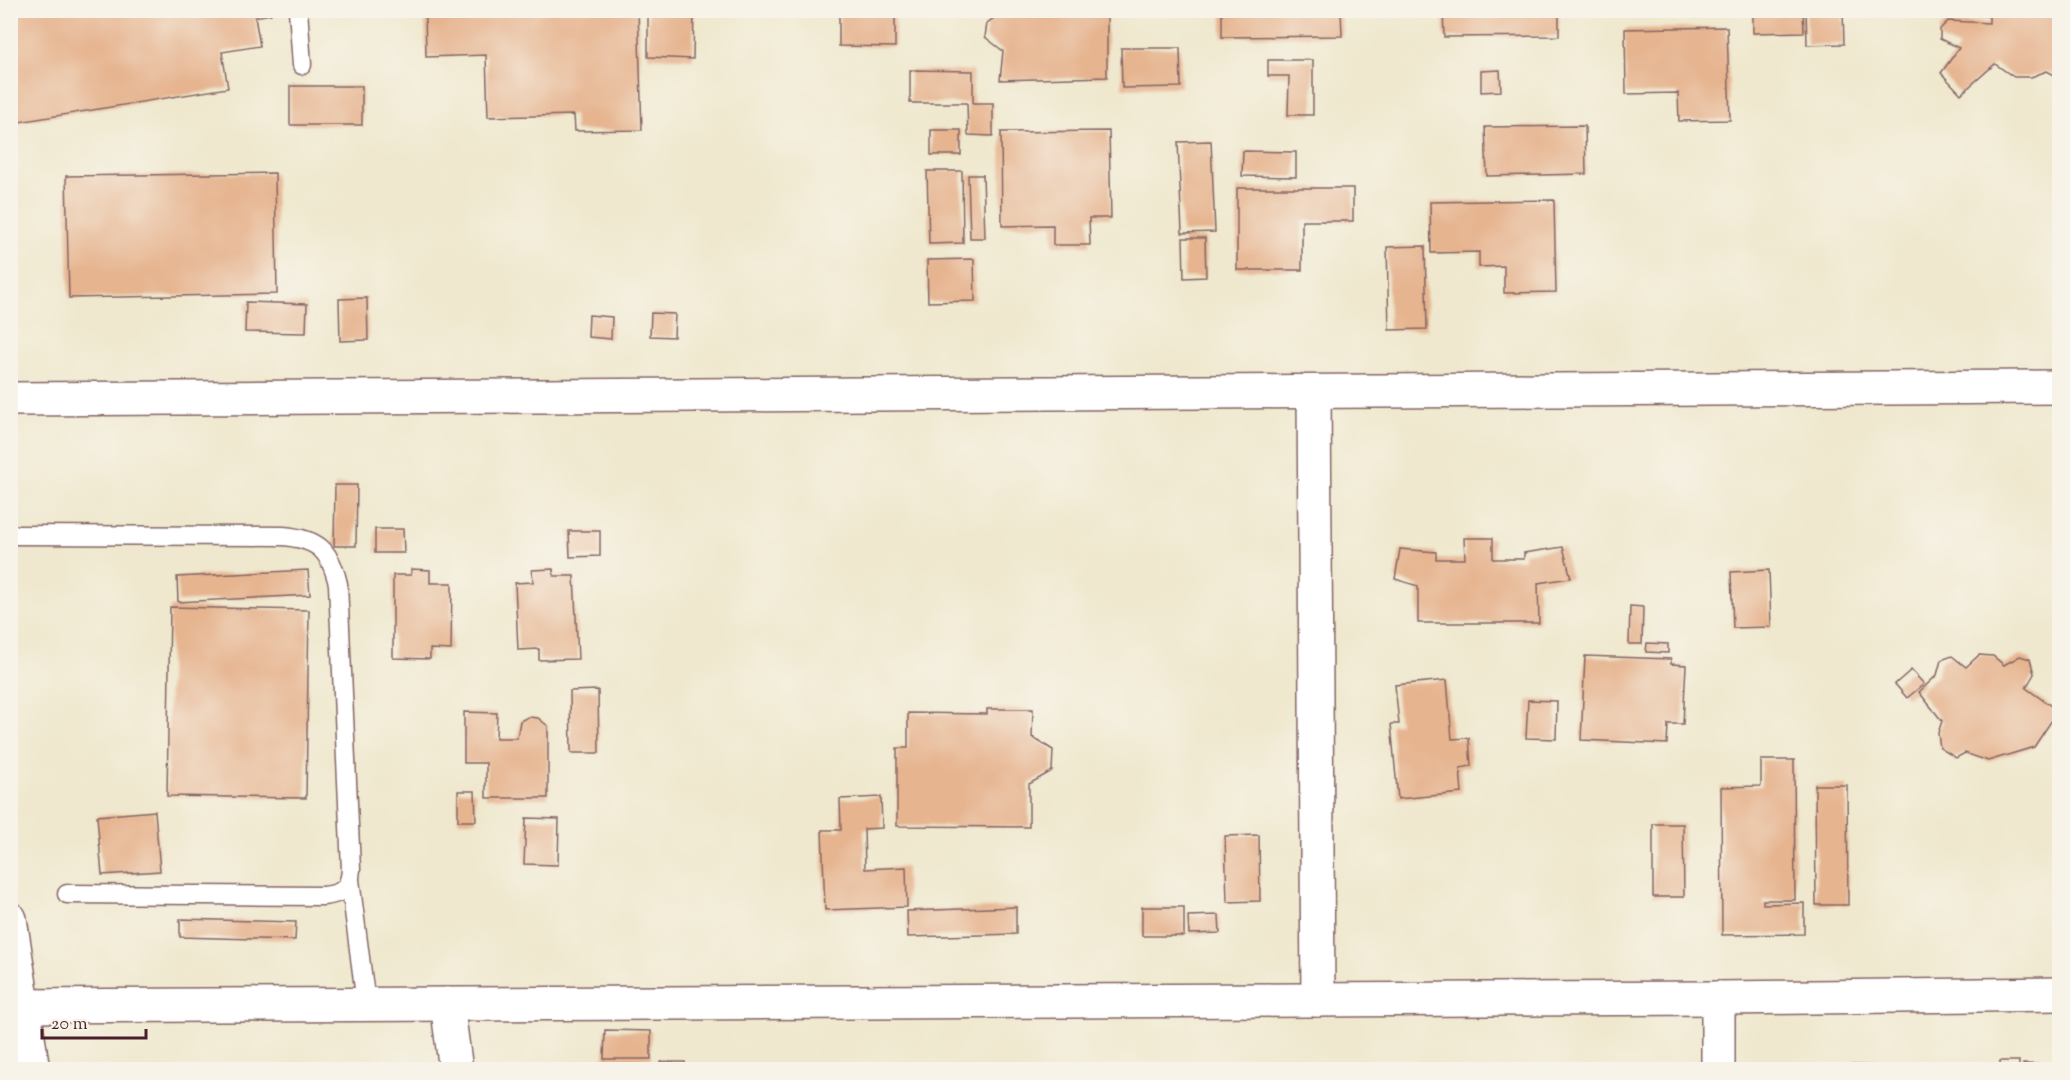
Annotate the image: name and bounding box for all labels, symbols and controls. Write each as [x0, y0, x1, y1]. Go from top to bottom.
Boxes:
scale bar [42, 1002, 146, 1040]
text: 20 m [51, 1012, 88, 1038]

